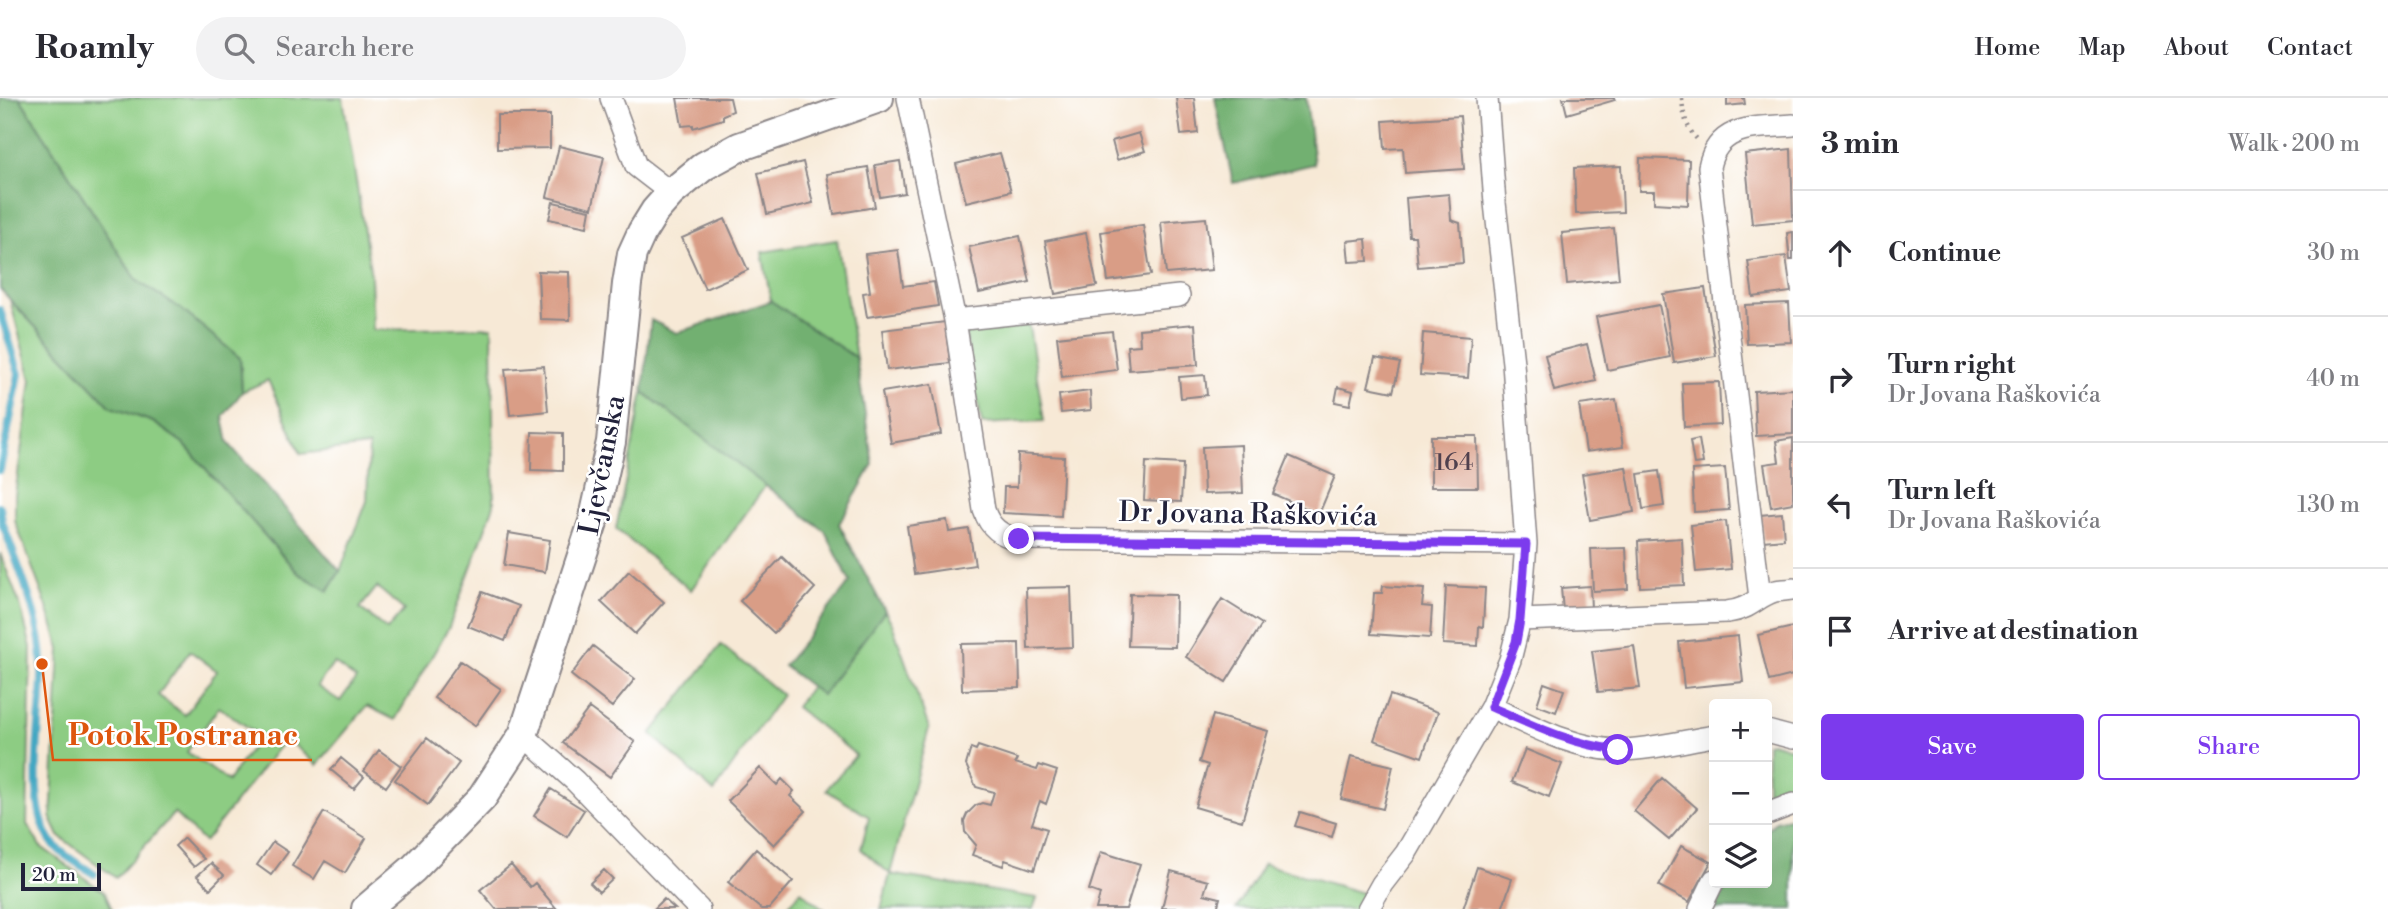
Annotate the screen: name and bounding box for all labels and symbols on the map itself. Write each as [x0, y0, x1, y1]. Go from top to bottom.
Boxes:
street label: Ljevčanska [572, 391, 633, 538]
house number: 164 [1435, 448, 1473, 478]
street label: Dr Jovana Raškovića [1118, 495, 1378, 534]
route end [1003, 523, 1034, 554]
callout: Potok Postranac [53, 709, 312, 760]
text: Potok Postranac [68, 717, 298, 755]
route start [1602, 734, 1633, 765]
scale bar [21, 860, 102, 892]

